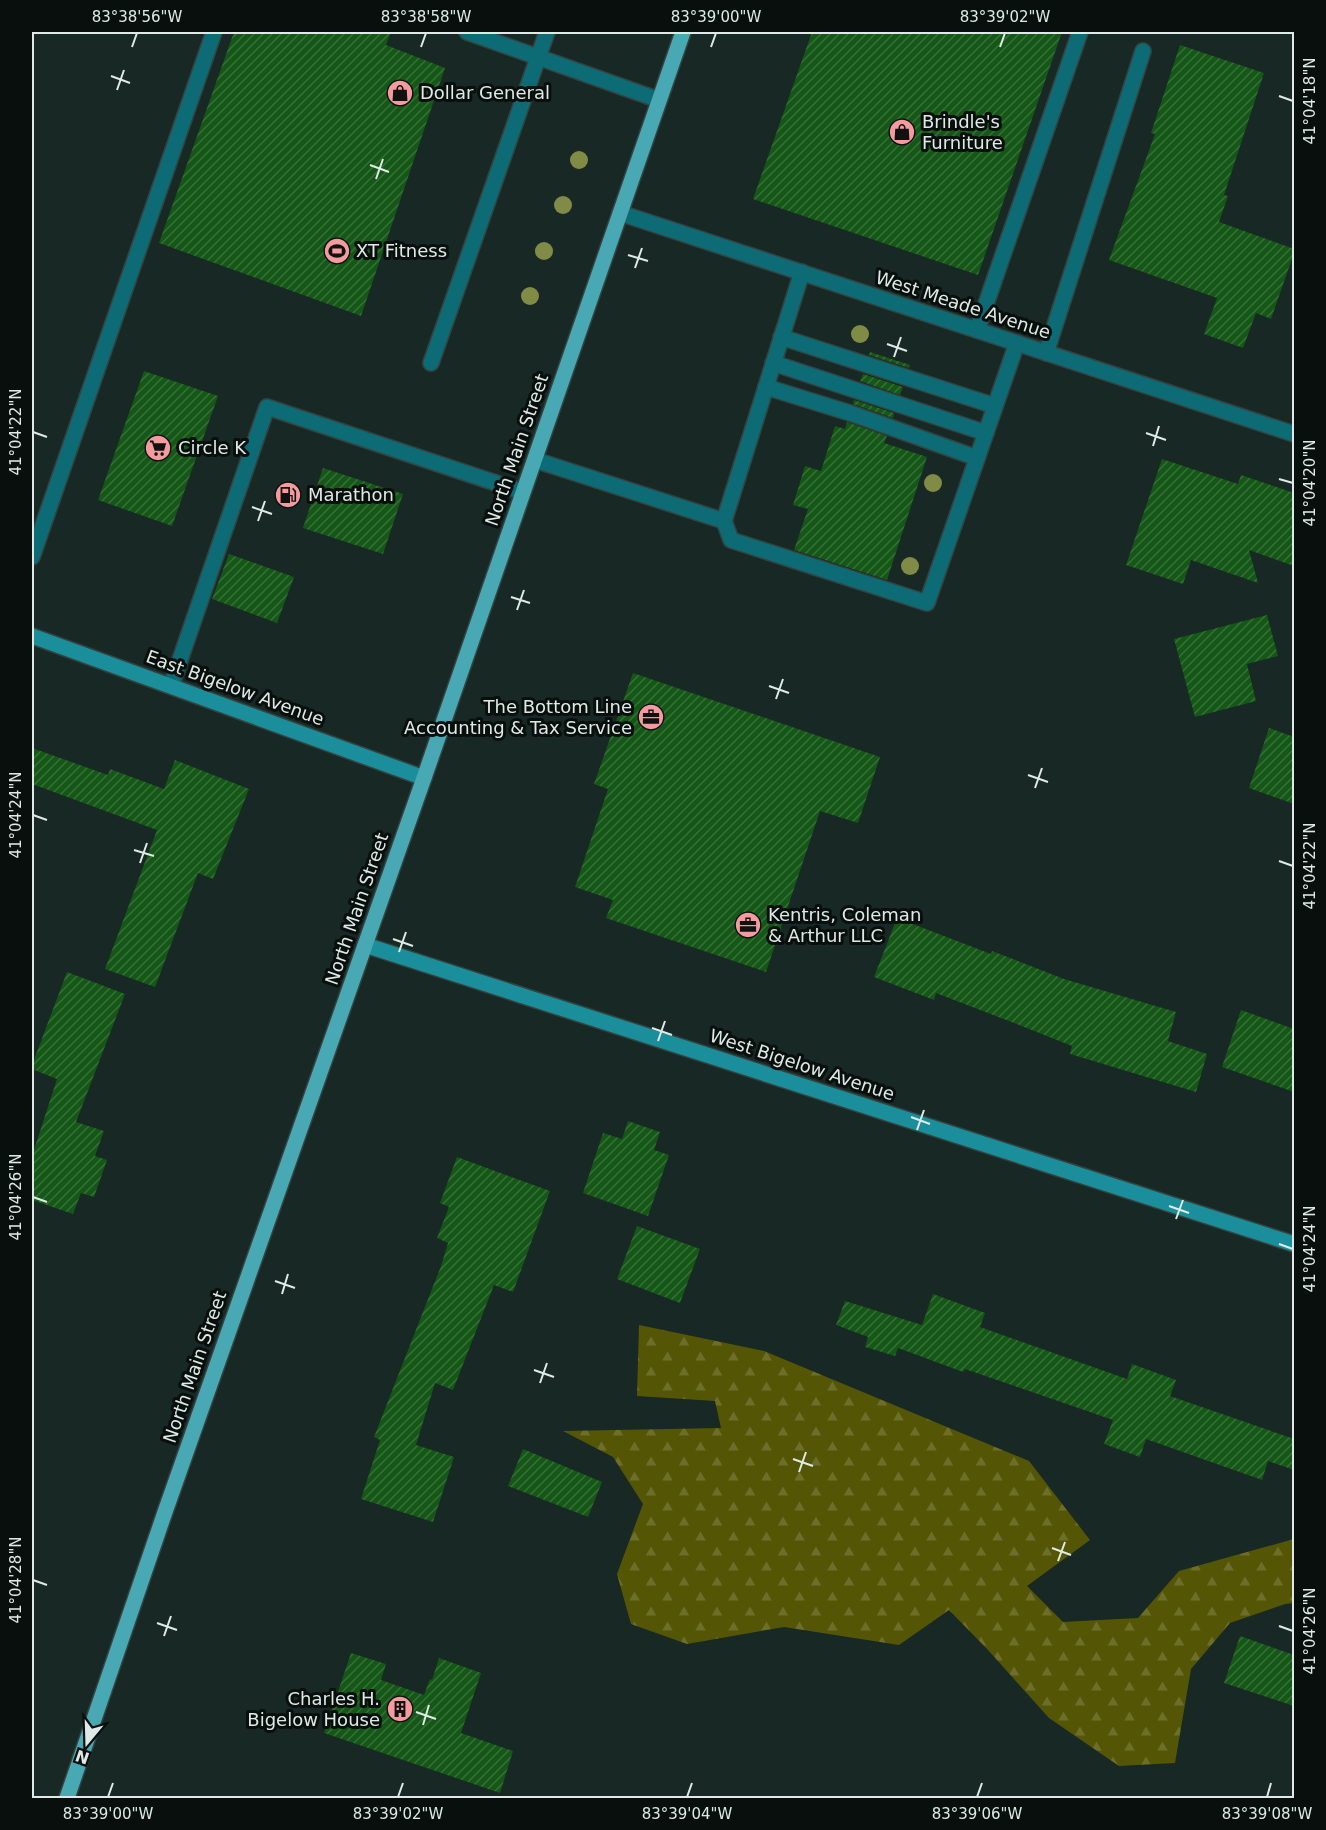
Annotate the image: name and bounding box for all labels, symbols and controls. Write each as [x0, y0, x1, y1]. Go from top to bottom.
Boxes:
text: 83°38'56"W [92, 8, 182, 26]
text: 83°38'58"W [381, 8, 471, 26]
text: 83°39'00"W [671, 8, 761, 26]
text: 83°39'02"W [960, 8, 1050, 26]
text: 41°04'18"N [1301, 57, 1319, 145]
shop icon: Dollar General [385, 78, 415, 108]
place label: Dollar General [420, 82, 550, 103]
place label: Brindle's Furniture [922, 111, 1003, 153]
shop icon: Brindle's Furniture [887, 117, 917, 147]
sports icon: XT Fitness [322, 236, 352, 266]
place label: XT Fitness [356, 240, 447, 261]
street label: West Meade Avenue [873, 266, 1053, 343]
street label: North Main Street [481, 371, 552, 529]
text: 41°04'22"N [7, 388, 25, 476]
supermarket icon: Circle K [143, 433, 173, 463]
place label: Circle K [178, 437, 247, 458]
text: 41°04'20"N [1301, 439, 1319, 527]
fuel station icon: Marathon [273, 480, 303, 510]
place label: Marathon [308, 484, 394, 505]
street label: East Bigelow Avenue [143, 646, 327, 730]
place label: The Bottom Line Accounting & Tax Service [404, 696, 632, 738]
office icon: The Bottom Line Accounting & Tax Service [636, 702, 666, 732]
text: 41°04'24"N [7, 771, 25, 859]
text: 41°04'22"N [1301, 822, 1319, 910]
street label: North Main Street [321, 830, 392, 988]
place label: Kentris, Coleman & Arthur LLC [768, 904, 921, 946]
office icon: Kentris, Coleman & Arthur LLC [733, 910, 763, 940]
street label: West Bigelow Avenue [707, 1025, 897, 1104]
text: 41°04'26"N [7, 1153, 25, 1241]
text: 41°04'24"N [1301, 1205, 1319, 1293]
street label: North Main Street [159, 1288, 230, 1446]
text: 41°04'28"N [7, 1536, 25, 1624]
text: 41°04'26"N [1301, 1587, 1319, 1675]
place label: Charles H. Bigelow House [247, 1688, 380, 1730]
building icon: Charles H. Bigelow House [385, 1694, 415, 1724]
north arrow [57, 1713, 117, 1773]
text: N [73, 1746, 92, 1768]
text: 83°39'00"W [63, 1805, 153, 1823]
text: 83°39'02"W [353, 1805, 443, 1823]
text: 83°39'04"W [642, 1805, 732, 1823]
text: 83°39'06"W [932, 1805, 1022, 1823]
text: 83°39'08"W [1222, 1805, 1312, 1823]

